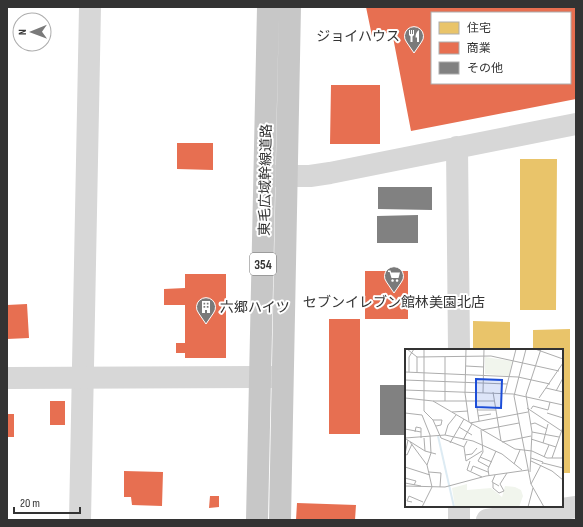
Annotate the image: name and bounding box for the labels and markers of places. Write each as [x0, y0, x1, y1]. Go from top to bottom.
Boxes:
restaurant icon: ジョイハウス [403, 25, 425, 53]
place label: ジョイハウス [316, 28, 400, 45]
supermarket icon: セブンイレブン館林美園北店 [383, 265, 405, 293]
place label: セブンイレブン館林美園北店 [303, 294, 485, 311]
building icon: 六郷ハイツ [195, 296, 217, 324]
place label: 六郷ハイツ [220, 299, 290, 316]

